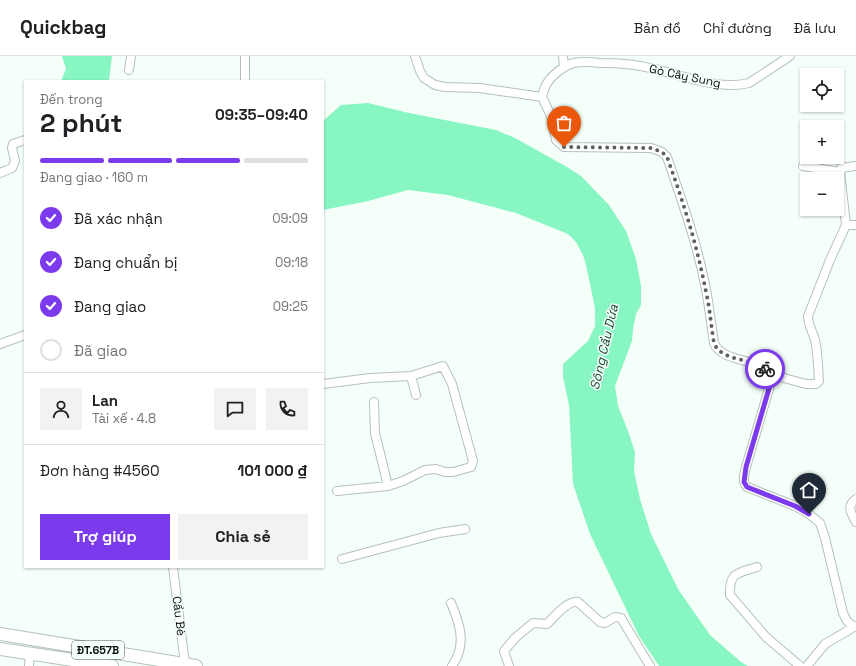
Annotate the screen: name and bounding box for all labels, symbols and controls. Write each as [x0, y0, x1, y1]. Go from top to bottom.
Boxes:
text: Quickbag [20, 15, 107, 40]
text: Bản đồ [634, 19, 681, 37]
text: Chỉ đường [703, 19, 772, 37]
text: Đã lưu [794, 19, 836, 37]
street label: Gò Cây Sung [648, 61, 722, 91]
map controls [800, 68, 844, 216]
button: locate [800, 68, 844, 112]
text: Đến trong [40, 91, 103, 108]
text: 09:35–09:40 [215, 105, 308, 124]
text: 2 phút [40, 106, 122, 140]
pin [547, 106, 581, 147]
icon: bag [553, 112, 575, 134]
button: + [800, 120, 844, 164]
text: Đang giao · 160 m [40, 169, 148, 186]
button: − [800, 172, 844, 216]
icon: check [40, 207, 62, 229]
text: Đã xác nhận [74, 209, 163, 228]
text: 09:09 [272, 210, 308, 227]
icon: check [40, 251, 62, 273]
text: Đang chuẩn bị [74, 253, 178, 272]
text: 09:18 [275, 254, 308, 271]
icon: check [40, 295, 62, 317]
text: Đang giao [74, 297, 146, 316]
text: 09:25 [273, 298, 308, 315]
water label: Sông Cầu Dứa [586, 302, 622, 391]
text: Đã giao [74, 341, 127, 360]
courier [745, 349, 785, 389]
icon: bike [754, 358, 776, 380]
button: person [40, 388, 82, 430]
button: chat [214, 388, 256, 430]
button: phone [266, 388, 308, 430]
text: Lan [92, 391, 118, 410]
text: Tài xế · 4.8 [92, 410, 156, 427]
text: Đơn hàng #4560 [40, 461, 160, 480]
text: 101 000 ₫ [237, 461, 308, 480]
pin [792, 473, 826, 514]
icon: home [798, 479, 820, 501]
button: Trợ giúp [40, 514, 170, 560]
button: Chia sẻ [178, 514, 308, 560]
street label: Cầu Bè [169, 595, 189, 637]
road number: ĐT.657B [72, 641, 124, 659]

